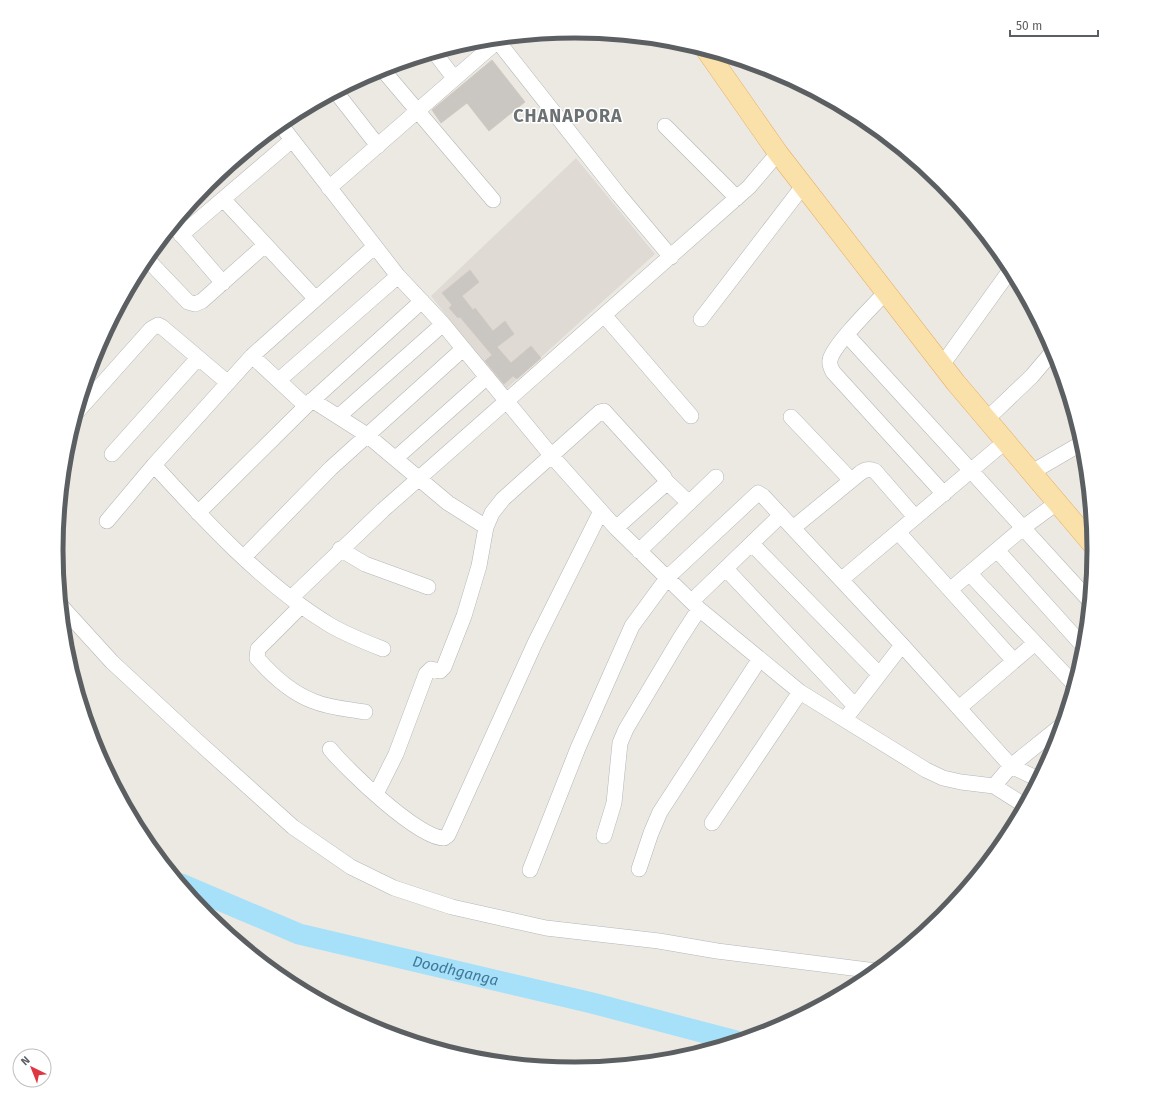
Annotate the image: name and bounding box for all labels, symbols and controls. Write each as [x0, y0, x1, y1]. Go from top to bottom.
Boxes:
scale bar [1010, 12, 1098, 38]
text: 50 m [1016, 19, 1042, 33]
district label: CHANAPORA [513, 105, 623, 127]
water label: Doodhganga [411, 952, 500, 990]
north arrow [12, 1048, 52, 1088]
text: N [18, 1054, 33, 1068]

